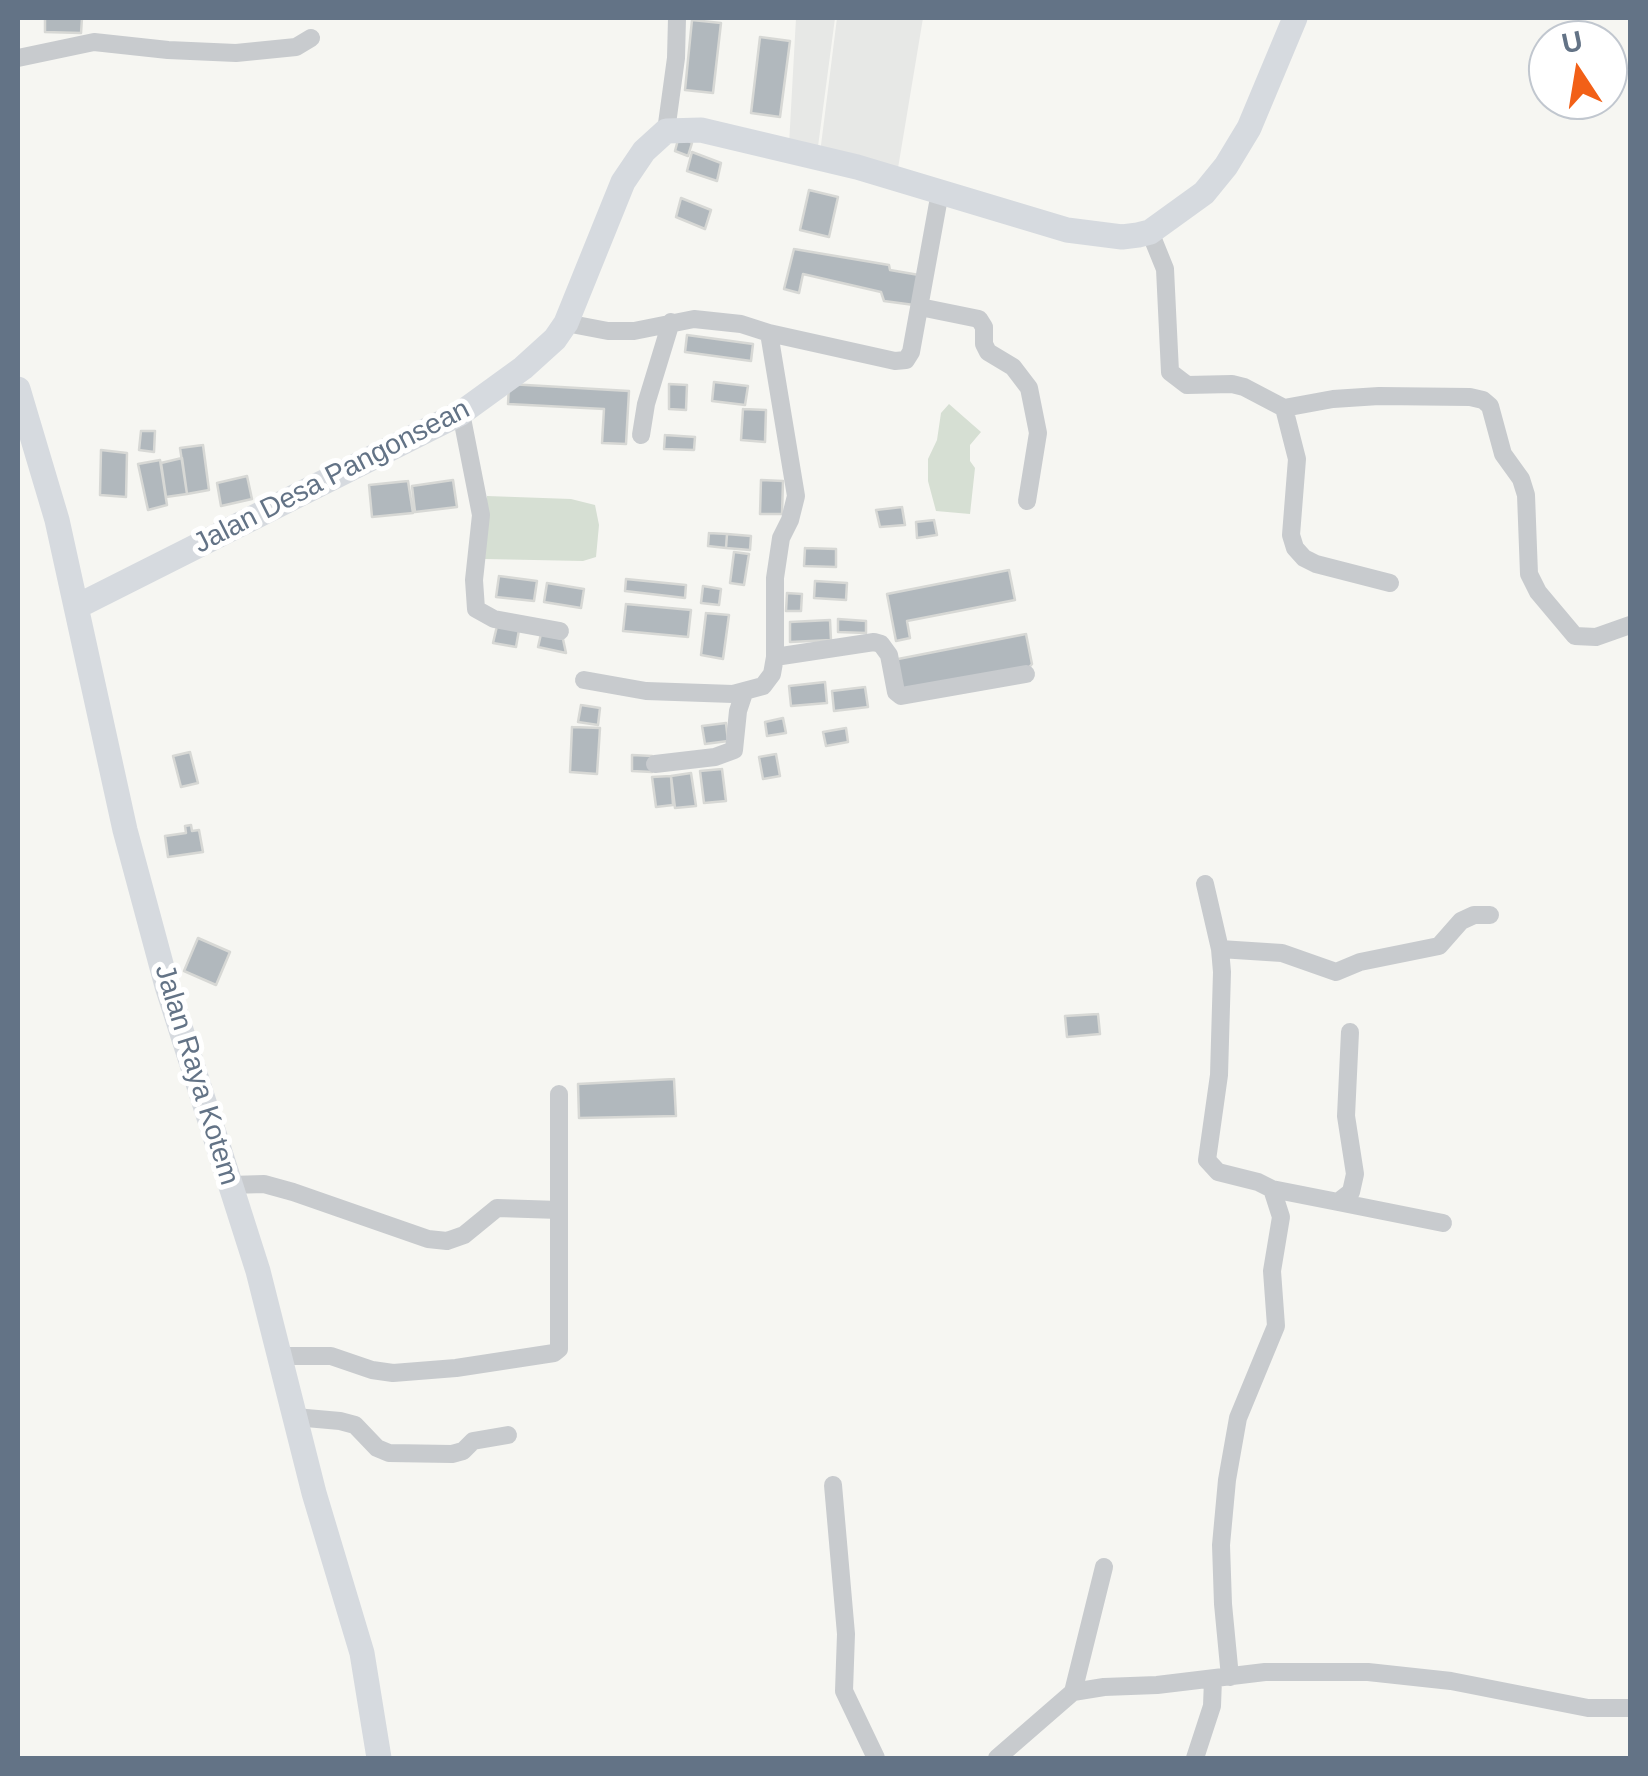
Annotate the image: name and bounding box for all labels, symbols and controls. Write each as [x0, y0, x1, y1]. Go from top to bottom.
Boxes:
north arrow [1528, 20, 1628, 120]
text: U [1559, 25, 1585, 59]
street label: Jalan Desa Pangonsean [188, 393, 476, 561]
street label: Jalan Raya Kotem [146, 961, 246, 1189]

